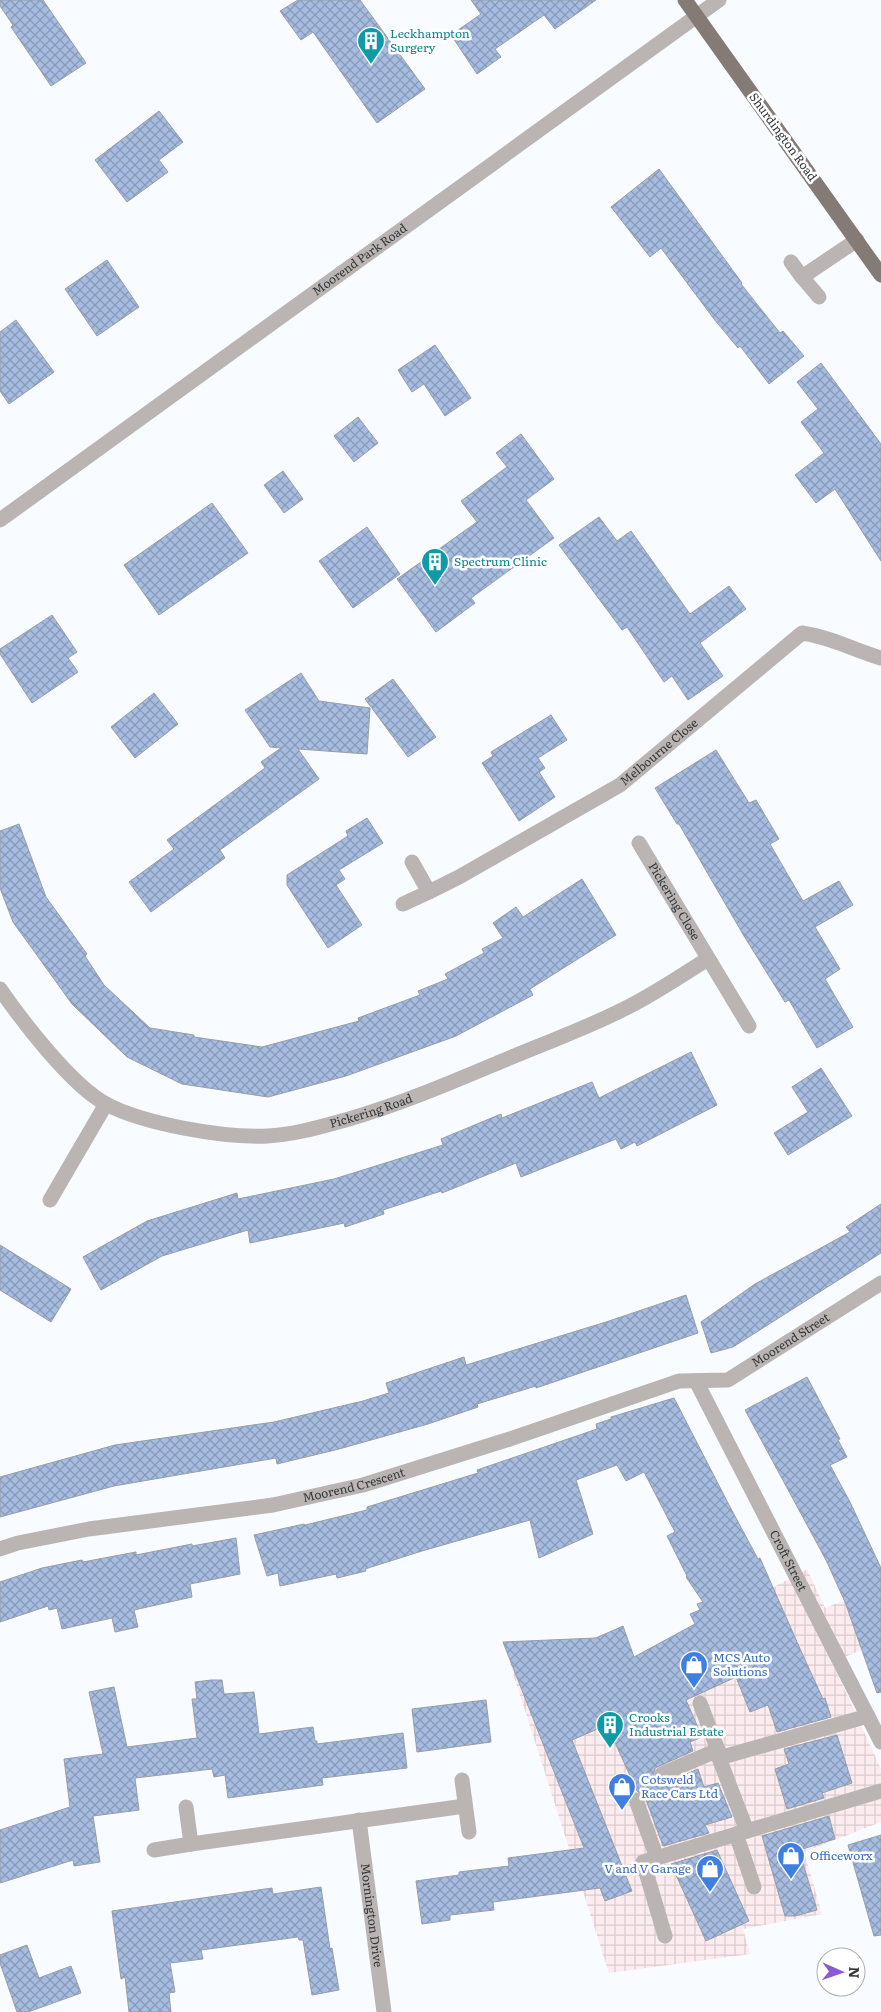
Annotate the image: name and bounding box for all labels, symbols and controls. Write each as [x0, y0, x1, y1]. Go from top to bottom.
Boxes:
place label: Leckhampton Surgery [390, 24, 470, 56]
building icon: Leckhampton Surgery [356, 26, 386, 65]
street label: Shurdington Road [746, 89, 822, 185]
street label: Moorend Park Road [308, 218, 411, 299]
building icon: Spectrum Clinic [420, 547, 450, 586]
place label: Spectrum Clinic [454, 552, 547, 570]
street label: Melbourne Close [616, 714, 701, 789]
street label: Pickering Close [645, 858, 705, 943]
street label: Pickering Road [327, 1088, 415, 1132]
street label: Moorend Street [748, 1308, 833, 1371]
street label: Moorend Crescent [301, 1462, 407, 1506]
street label: Croft Street [766, 1527, 812, 1594]
place label: MCS Auto Solutions [713, 1648, 770, 1680]
shop icon: MCS Auto Solutions [679, 1650, 709, 1689]
place label: Crooks Industrial Estate [629, 1708, 724, 1740]
building icon: Crooks Industrial Estate [595, 1710, 625, 1749]
place label: Cotsweld Race Cars Ltd [641, 1770, 719, 1802]
shop icon: Cotsweld Race Cars Ltd [607, 1772, 637, 1811]
shop icon: Officeworx [776, 1841, 806, 1880]
place label: Officeworx [810, 1846, 873, 1864]
shop icon: V and V Garage [695, 1854, 725, 1893]
place label: V and V Garage [604, 1859, 691, 1877]
street label: Mornington Drive [357, 1862, 388, 1968]
north arrow [816, 1947, 866, 1997]
text: N [845, 1966, 865, 1979]

